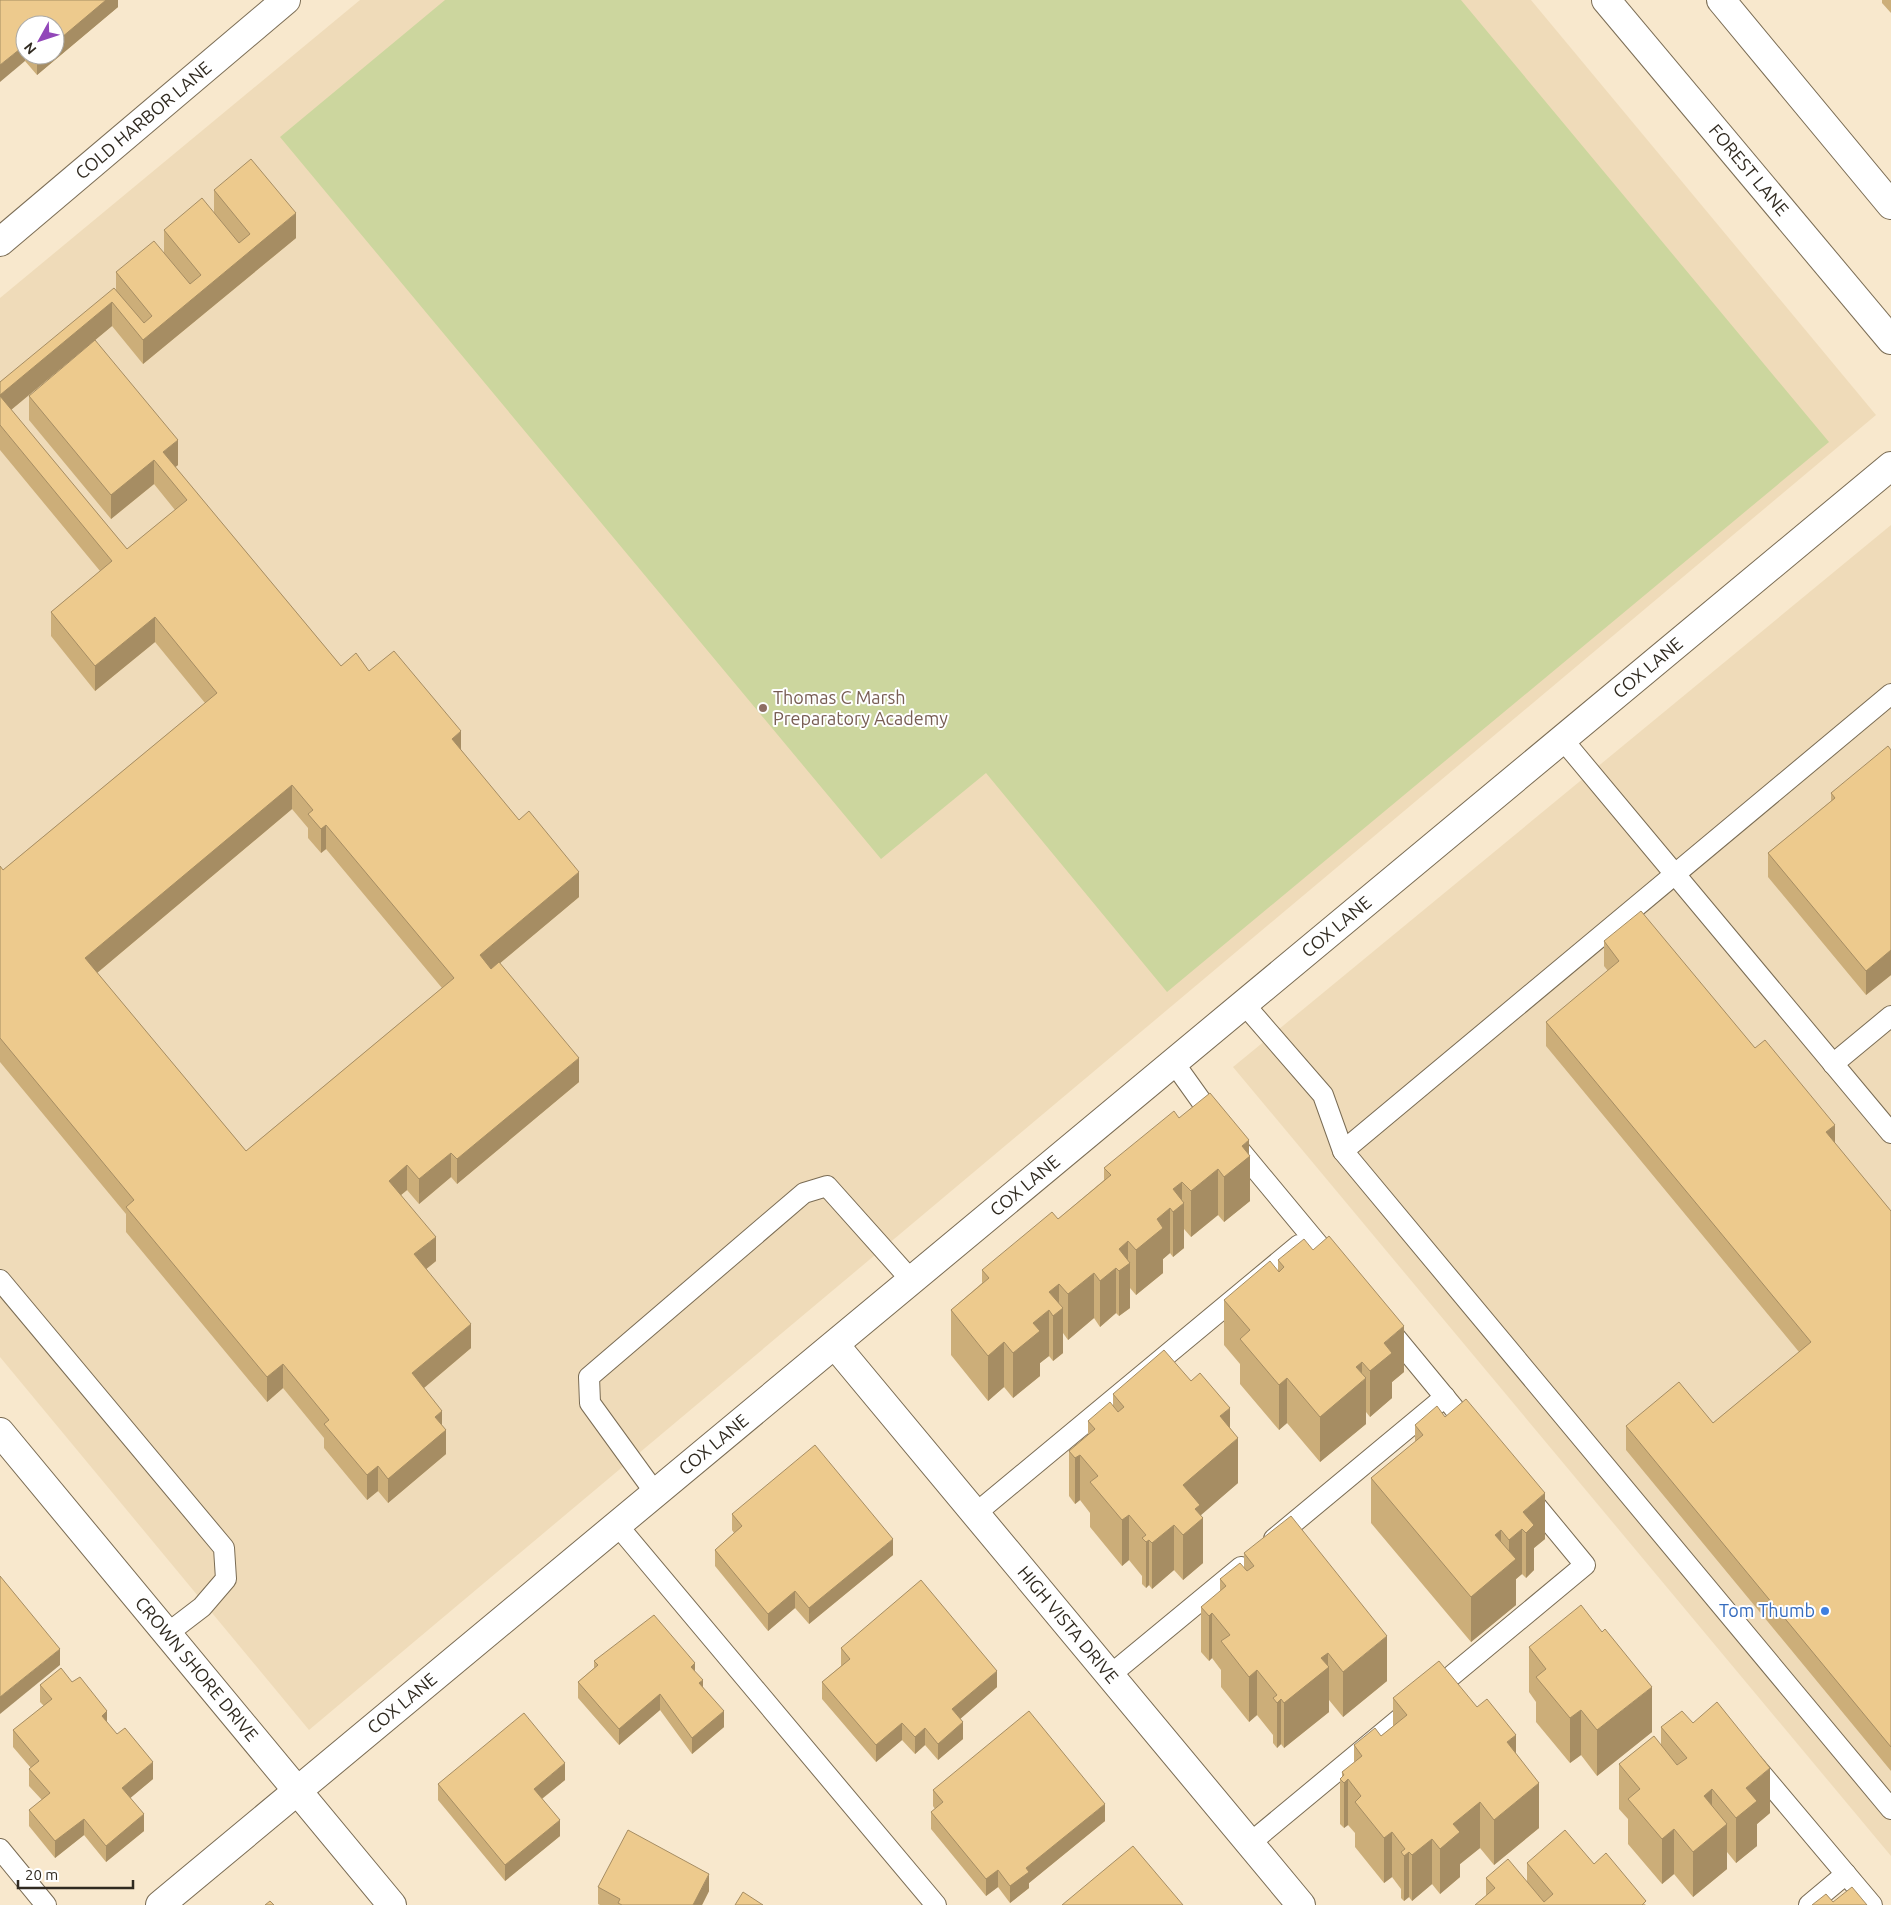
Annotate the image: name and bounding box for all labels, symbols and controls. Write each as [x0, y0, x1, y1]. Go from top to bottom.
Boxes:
north arrow [15, 15, 65, 65]
text: N [21, 39, 40, 58]
street label: COLD HARBOR LANE [71, 57, 215, 183]
street label: FOREST LANE [1706, 120, 1793, 219]
street label: COX LANE [1609, 633, 1686, 702]
place label: Thomas C Marsh Preparatory Academy [773, 687, 948, 728]
marker: Thomas C Marsh Preparatory Academy [757, 702, 769, 714]
street label: COX LANE [1297, 892, 1375, 961]
street label: COX LANE [986, 1150, 1063, 1220]
street label: COX LANE [674, 1409, 752, 1479]
street label: HIGH VISTA DRIVE [1014, 1562, 1123, 1687]
street label: CROWN SHORE DRIVE [132, 1592, 263, 1745]
place label: Tom Thumb [1719, 1600, 1815, 1620]
marker: Tom Thumb [1819, 1605, 1831, 1617]
street label: COX LANE [363, 1668, 440, 1737]
scale bar [18, 1858, 132, 1890]
text: 20 m [25, 1866, 58, 1883]

